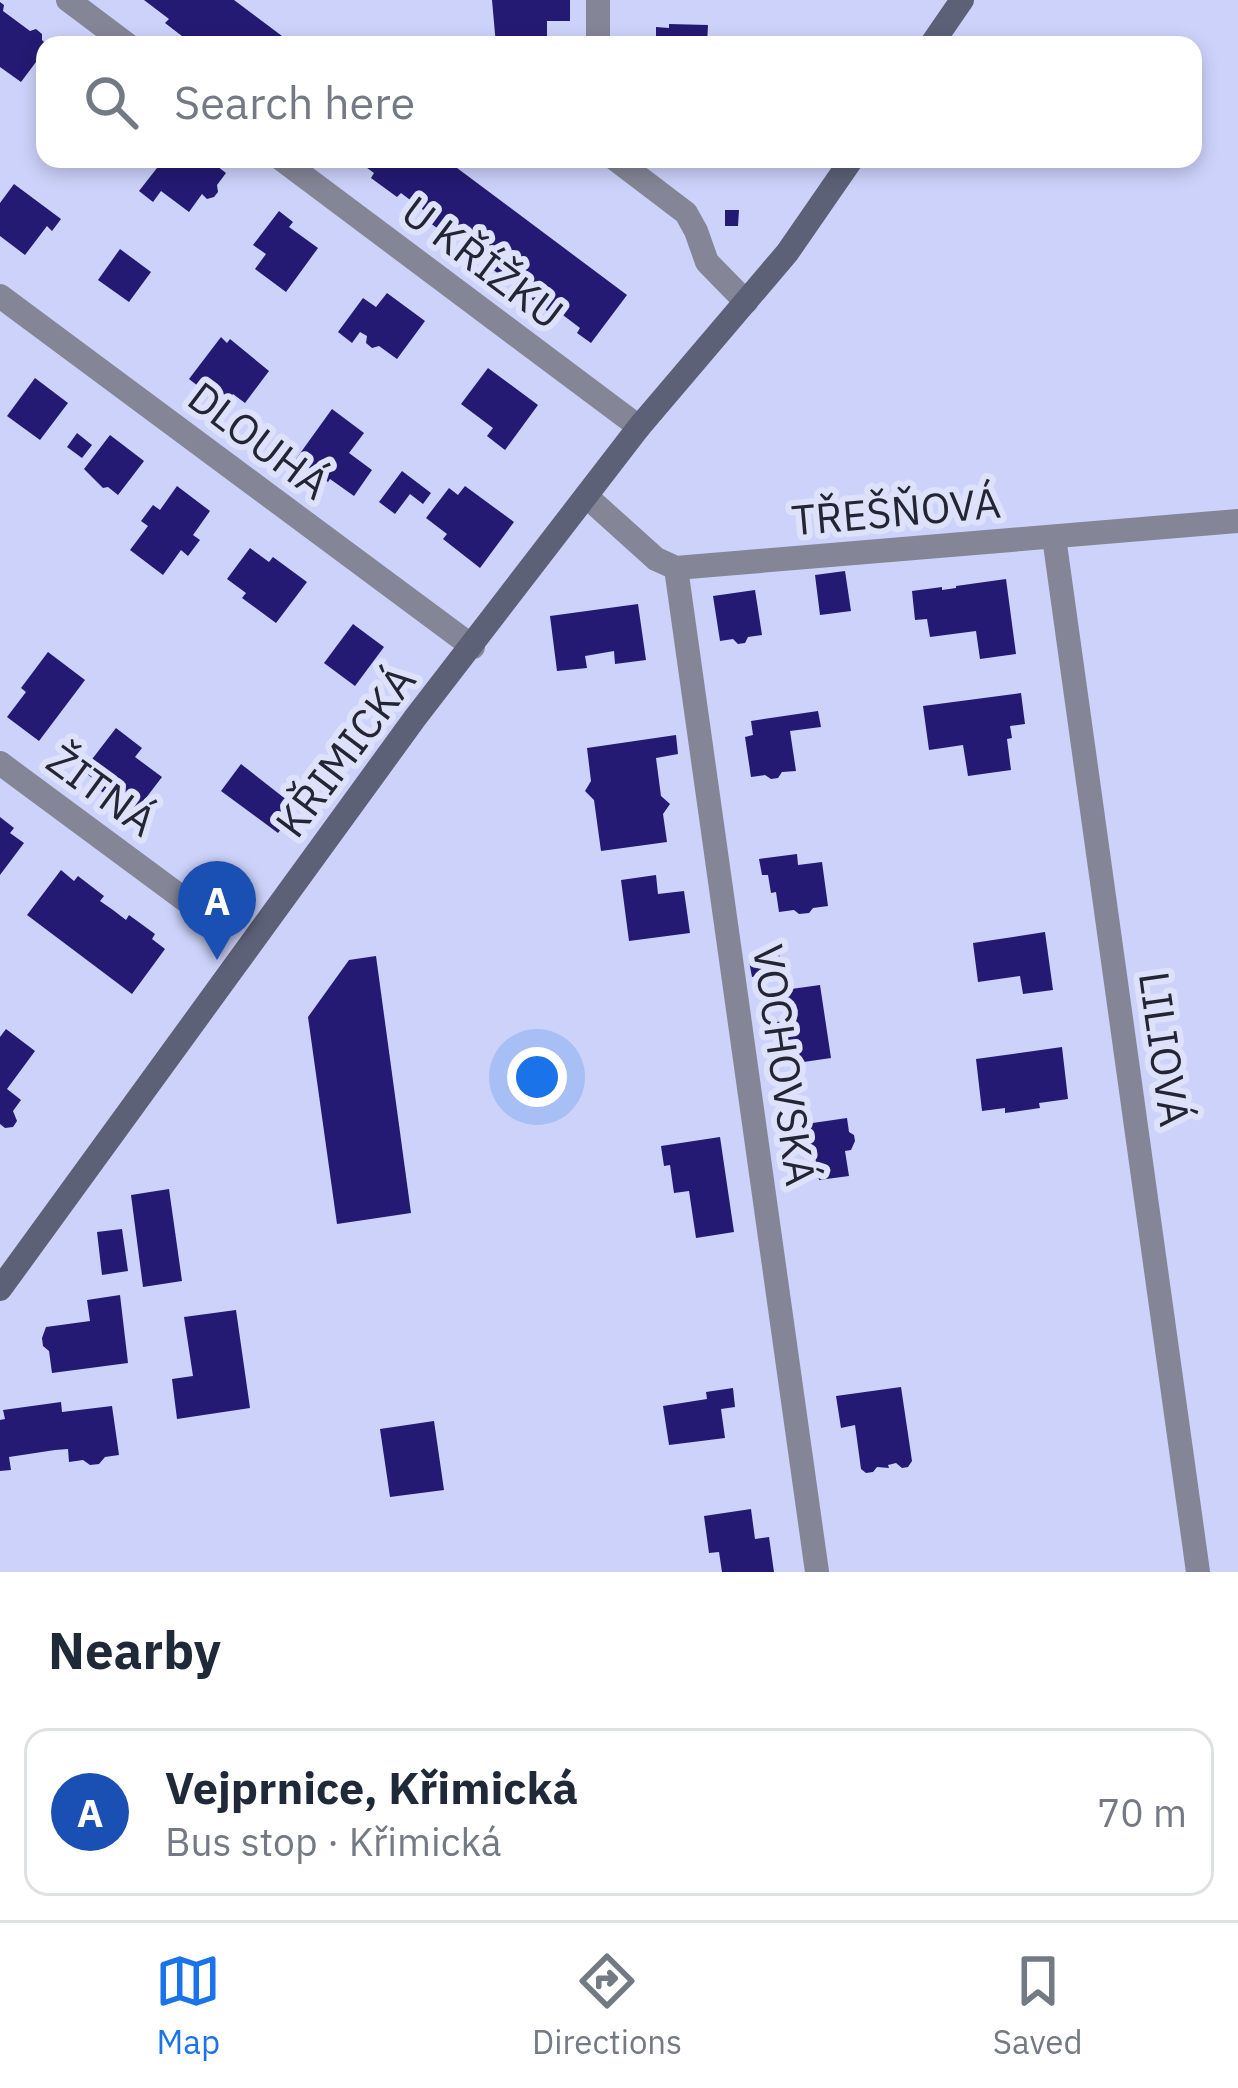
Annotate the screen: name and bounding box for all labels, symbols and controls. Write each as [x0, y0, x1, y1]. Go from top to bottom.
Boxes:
search box [36, 36, 1202, 168]
icon: search [78, 69, 144, 135]
text: Search here [174, 73, 415, 131]
street label: U KŘÍŽKU [391, 183, 575, 341]
street label: DLOUHÁ [177, 369, 341, 511]
street label: TŘEŠŇOVÁ [789, 474, 1003, 548]
street label: KŘIMICKÁ [263, 654, 427, 848]
street label: ŽITNÁ [37, 732, 167, 848]
pin: A [178, 861, 256, 960]
street label: VOCHOVSKÁ [741, 941, 829, 1189]
street label: LILIOVÁ [1127, 968, 1203, 1130]
your location [507, 1047, 567, 1107]
text: Nearby [48, 1617, 221, 1683]
text: Vejprnice, Křimická [165, 1758, 578, 1816]
text: A [77, 1787, 103, 1838]
text: 70 m [1097, 1787, 1187, 1838]
text: Bus stop · Křimická [165, 1816, 502, 1867]
tab: Map [155, 1948, 221, 2063]
tab: Directions [532, 1948, 682, 2063]
tab: Saved [993, 1948, 1083, 2063]

